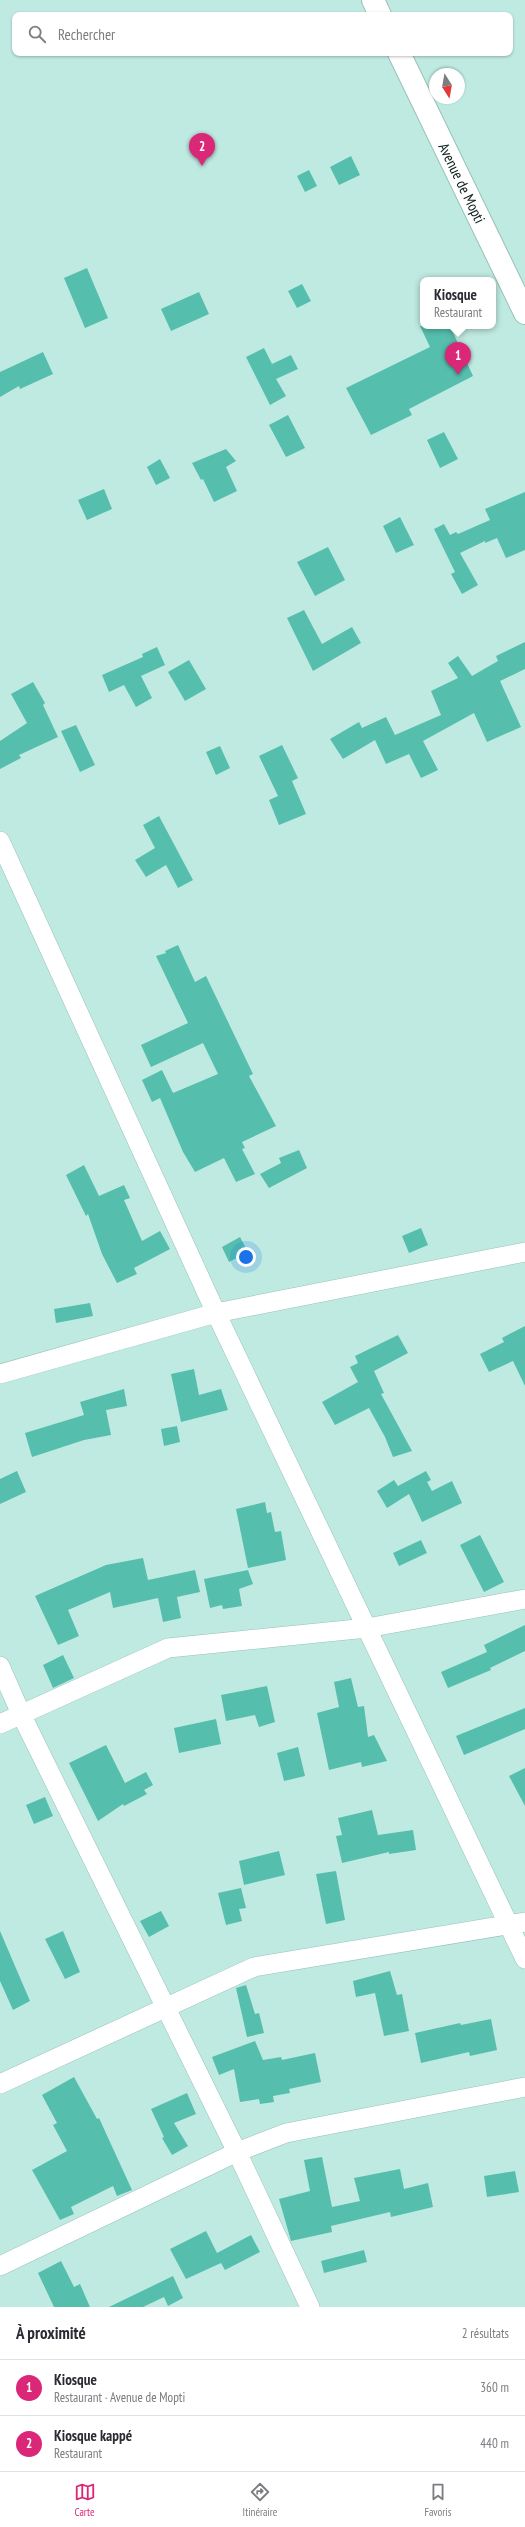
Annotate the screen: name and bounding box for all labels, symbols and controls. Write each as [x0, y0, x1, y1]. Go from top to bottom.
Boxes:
search box [12, 12, 513, 56]
icon: search [26, 23, 48, 45]
text: Rechercher [58, 25, 115, 44]
north arrow [429, 68, 465, 104]
pin: 2 [189, 133, 215, 166]
street label: Avenue de Mopti [434, 140, 490, 226]
popup [420, 277, 496, 329]
text: Kiosque [434, 285, 477, 304]
text: Restaurant [434, 304, 482, 321]
pin: 1 [445, 342, 471, 375]
your location [236, 1247, 256, 1267]
text: À proximité [16, 2322, 86, 2344]
text: 2 résultats [462, 2325, 509, 2342]
text: Kiosque [54, 2370, 97, 2389]
text: 1 [26, 2379, 32, 2396]
text: 360 m [480, 2379, 509, 2396]
text: Restaurant · Avenue de Mopti [54, 2389, 185, 2406]
text: Kiosque kappé [54, 2426, 132, 2445]
text: 2 [26, 2435, 32, 2452]
text: 440 m [480, 2435, 509, 2452]
text: Restaurant [54, 2445, 102, 2462]
tab: Carte [74, 2481, 96, 2519]
tab: Itinéraire [243, 2481, 277, 2519]
tab: Favoris [424, 2481, 451, 2519]

